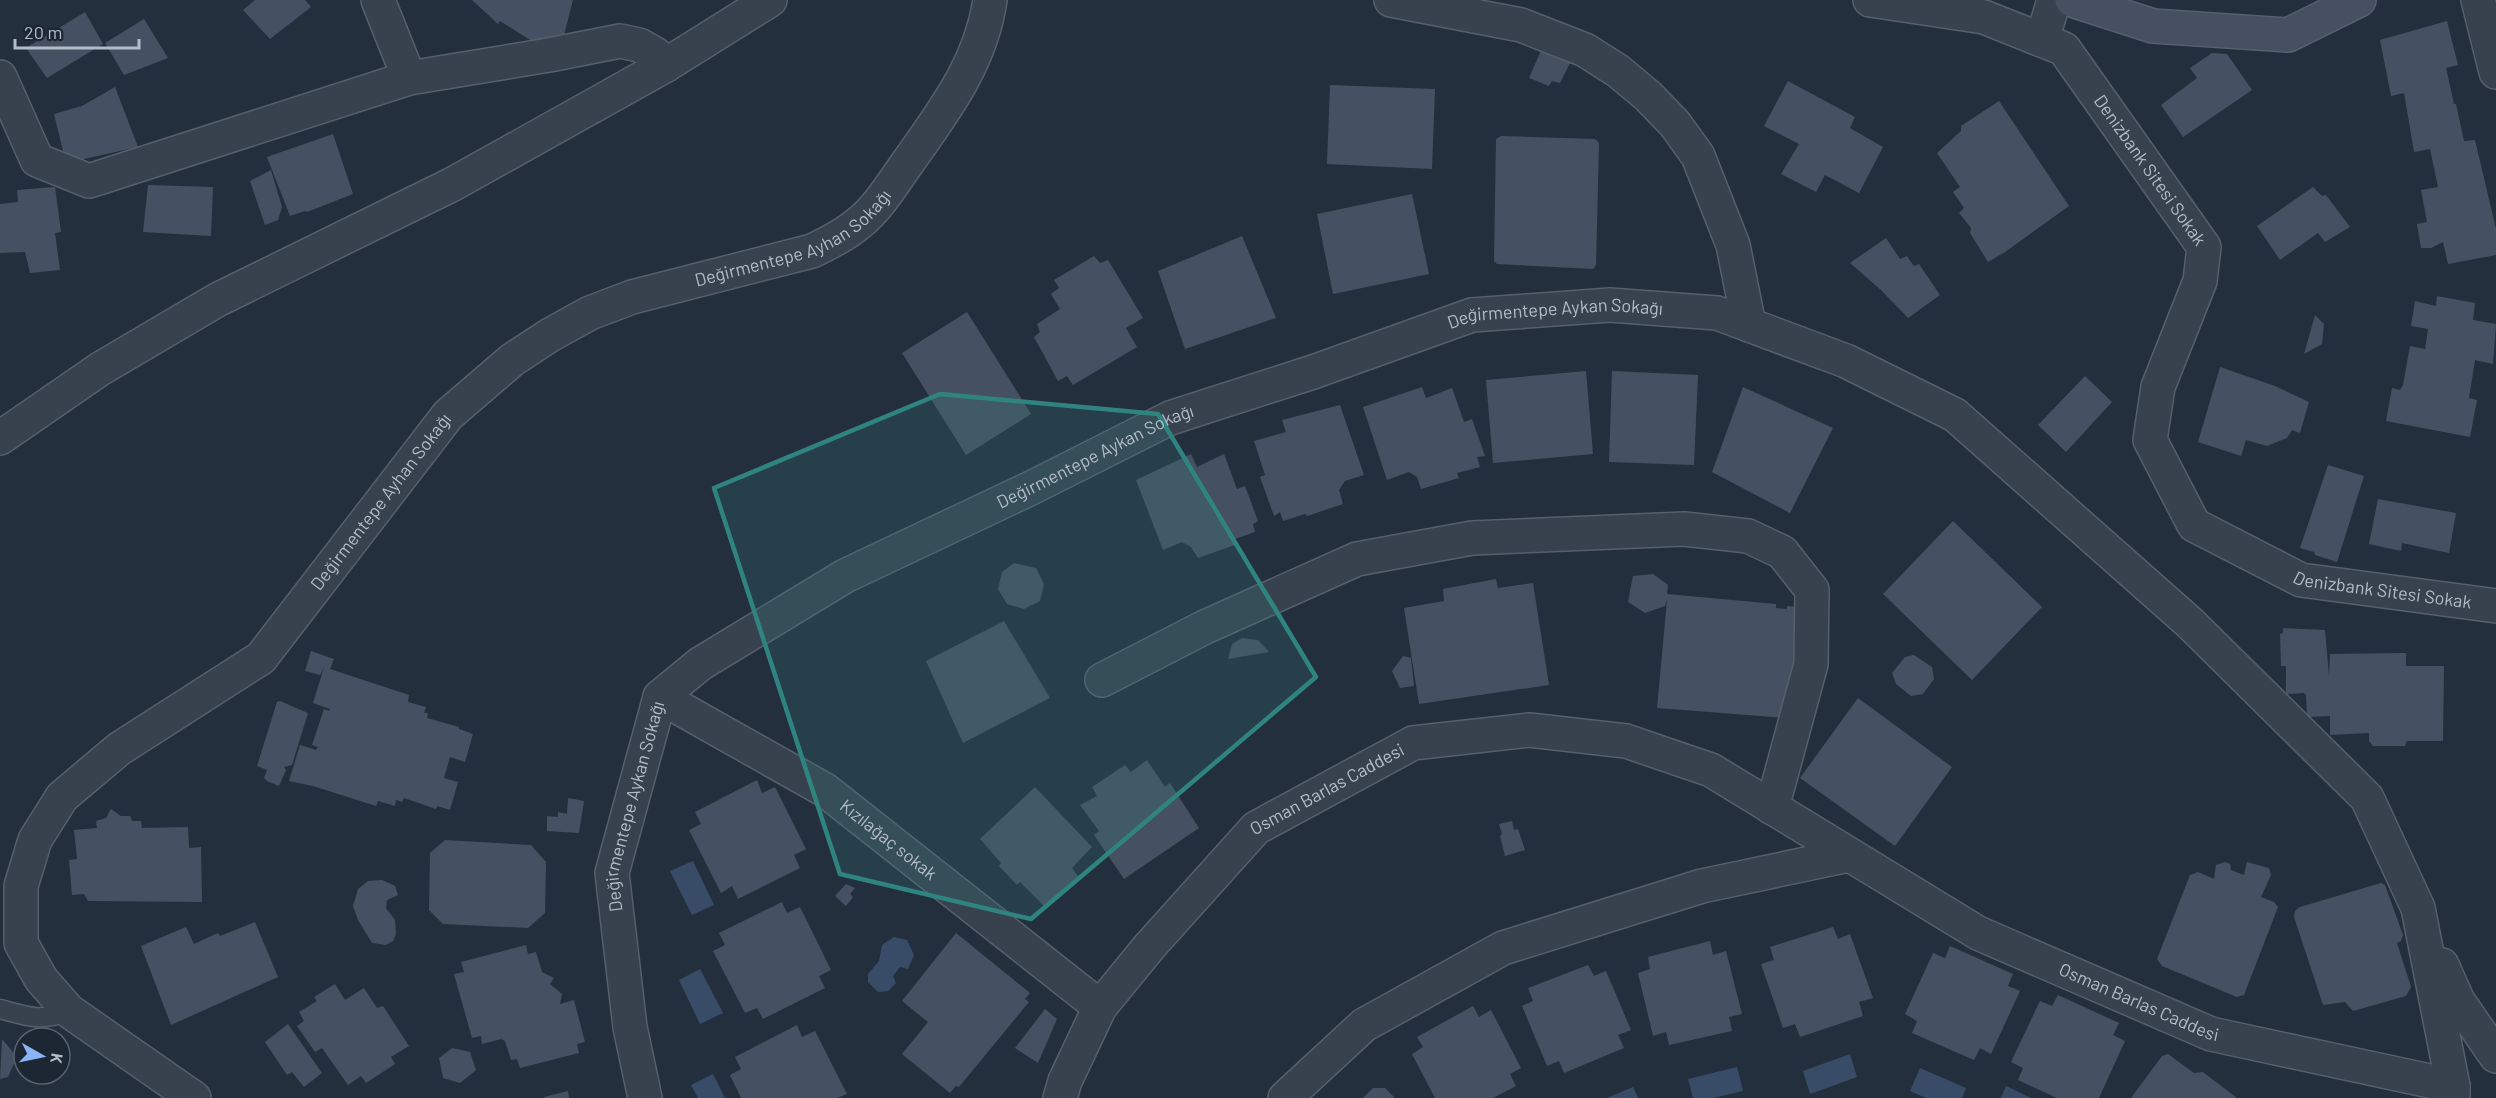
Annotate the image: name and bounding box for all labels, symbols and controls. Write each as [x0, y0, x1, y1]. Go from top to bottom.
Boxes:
scale bar [15, 12, 140, 50]
text: 20 m [24, 21, 62, 43]
street label: Denizbank Sitesi Sokak [2090, 90, 2211, 249]
street label: Değirmentepe Ayhan Sokağı [692, 185, 895, 291]
street label: Değirmentepe Aykan Sokağı [1444, 293, 1664, 333]
street label: Değirmentepe Aykan Sokağı [993, 399, 1196, 513]
street label: Değirmentepe Ayhan Sokağı [305, 408, 455, 594]
street label: Denizbank Sitesi Sokak [2290, 566, 2473, 613]
street label: Değirmentepe Aykan Sokağı [600, 698, 668, 913]
street label: Osman Barlas Caddesi [1246, 738, 1408, 839]
street label: Kızılağaç sokak [836, 794, 942, 884]
street label: Osman Barlas Caddesi [2056, 958, 2221, 1045]
north arrow [12, 1026, 72, 1086]
text: K [47, 1052, 67, 1065]

